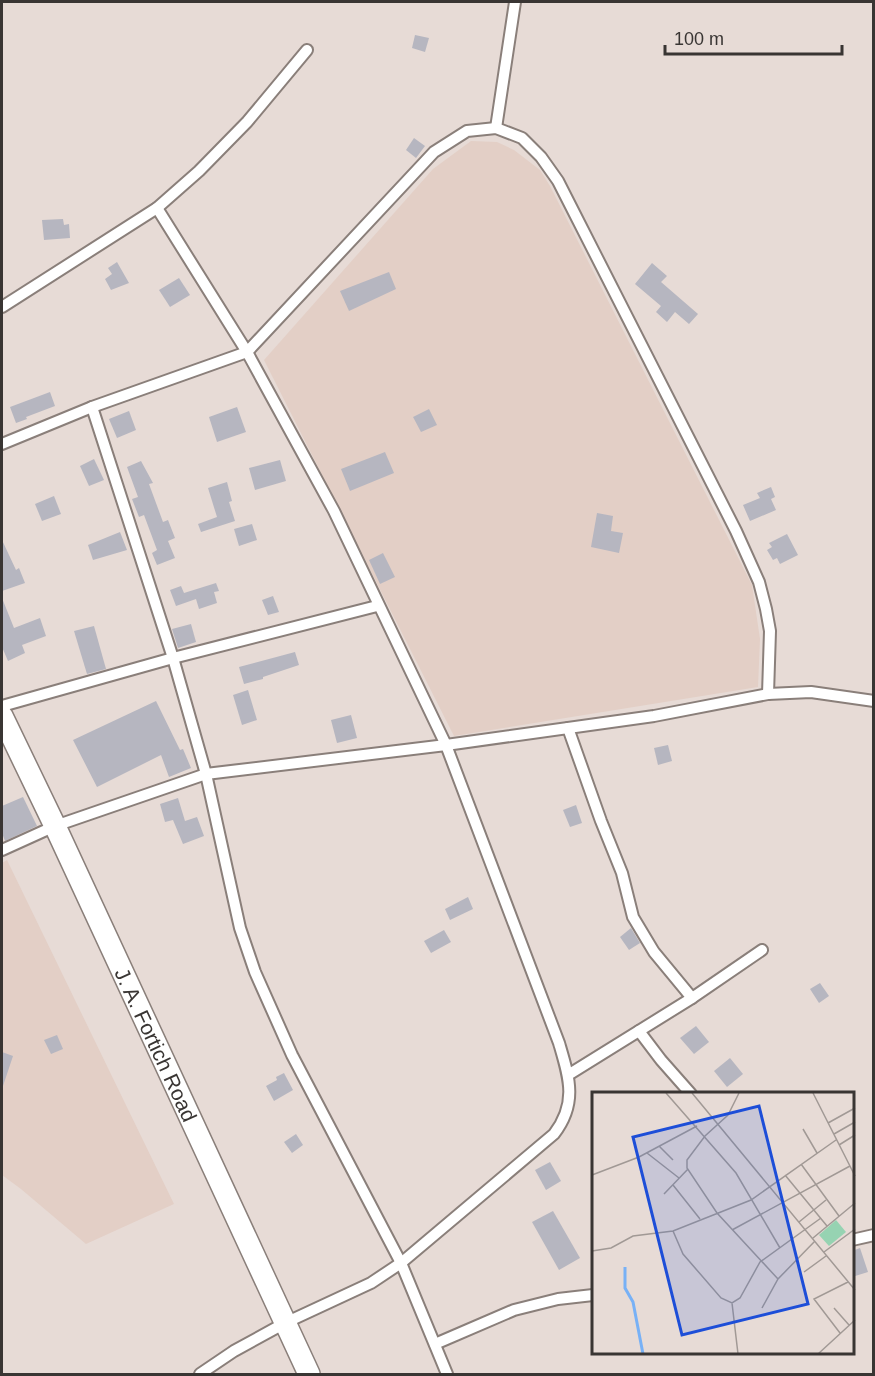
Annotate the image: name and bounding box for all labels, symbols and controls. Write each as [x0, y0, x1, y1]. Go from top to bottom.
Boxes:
scale bar [665, 18, 842, 56]
text: 100 m [674, 29, 724, 49]
street label: J. A. Fortich Road [111, 964, 202, 1125]
inset map [592, 1092, 854, 1355]

